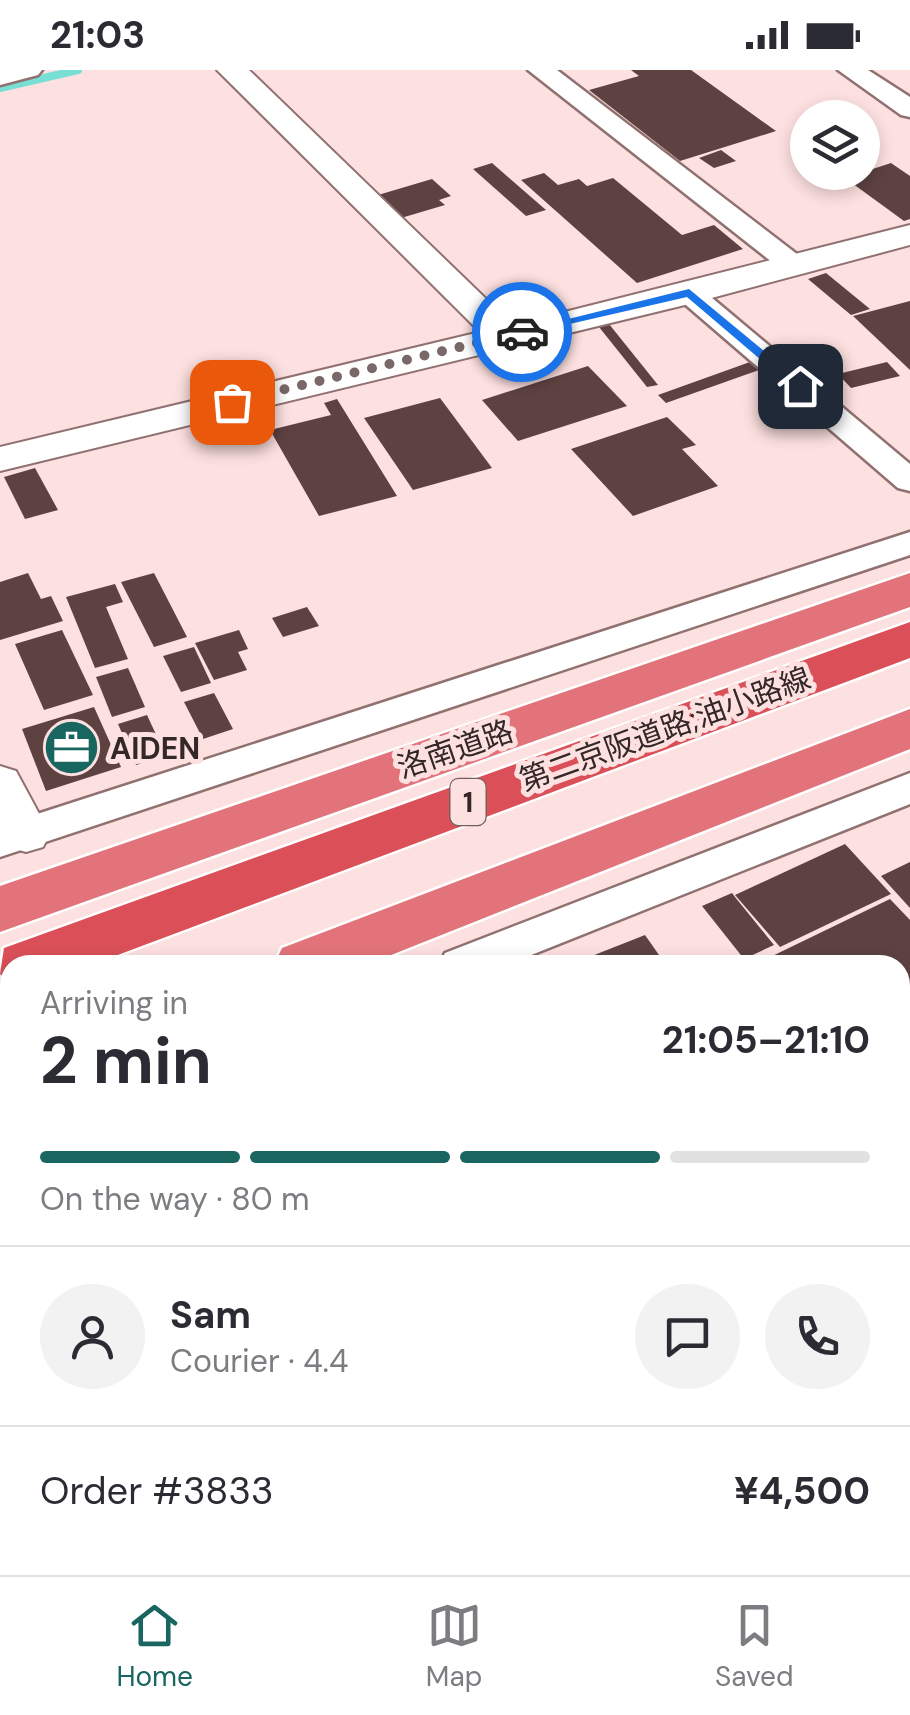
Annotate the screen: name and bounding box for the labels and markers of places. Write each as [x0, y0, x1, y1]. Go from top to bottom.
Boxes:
pin [758, 344, 843, 429]
pin [190, 360, 275, 445]
office icon: AIDEN [41, 718, 101, 778]
place label: AIDEN [110, 729, 200, 768]

